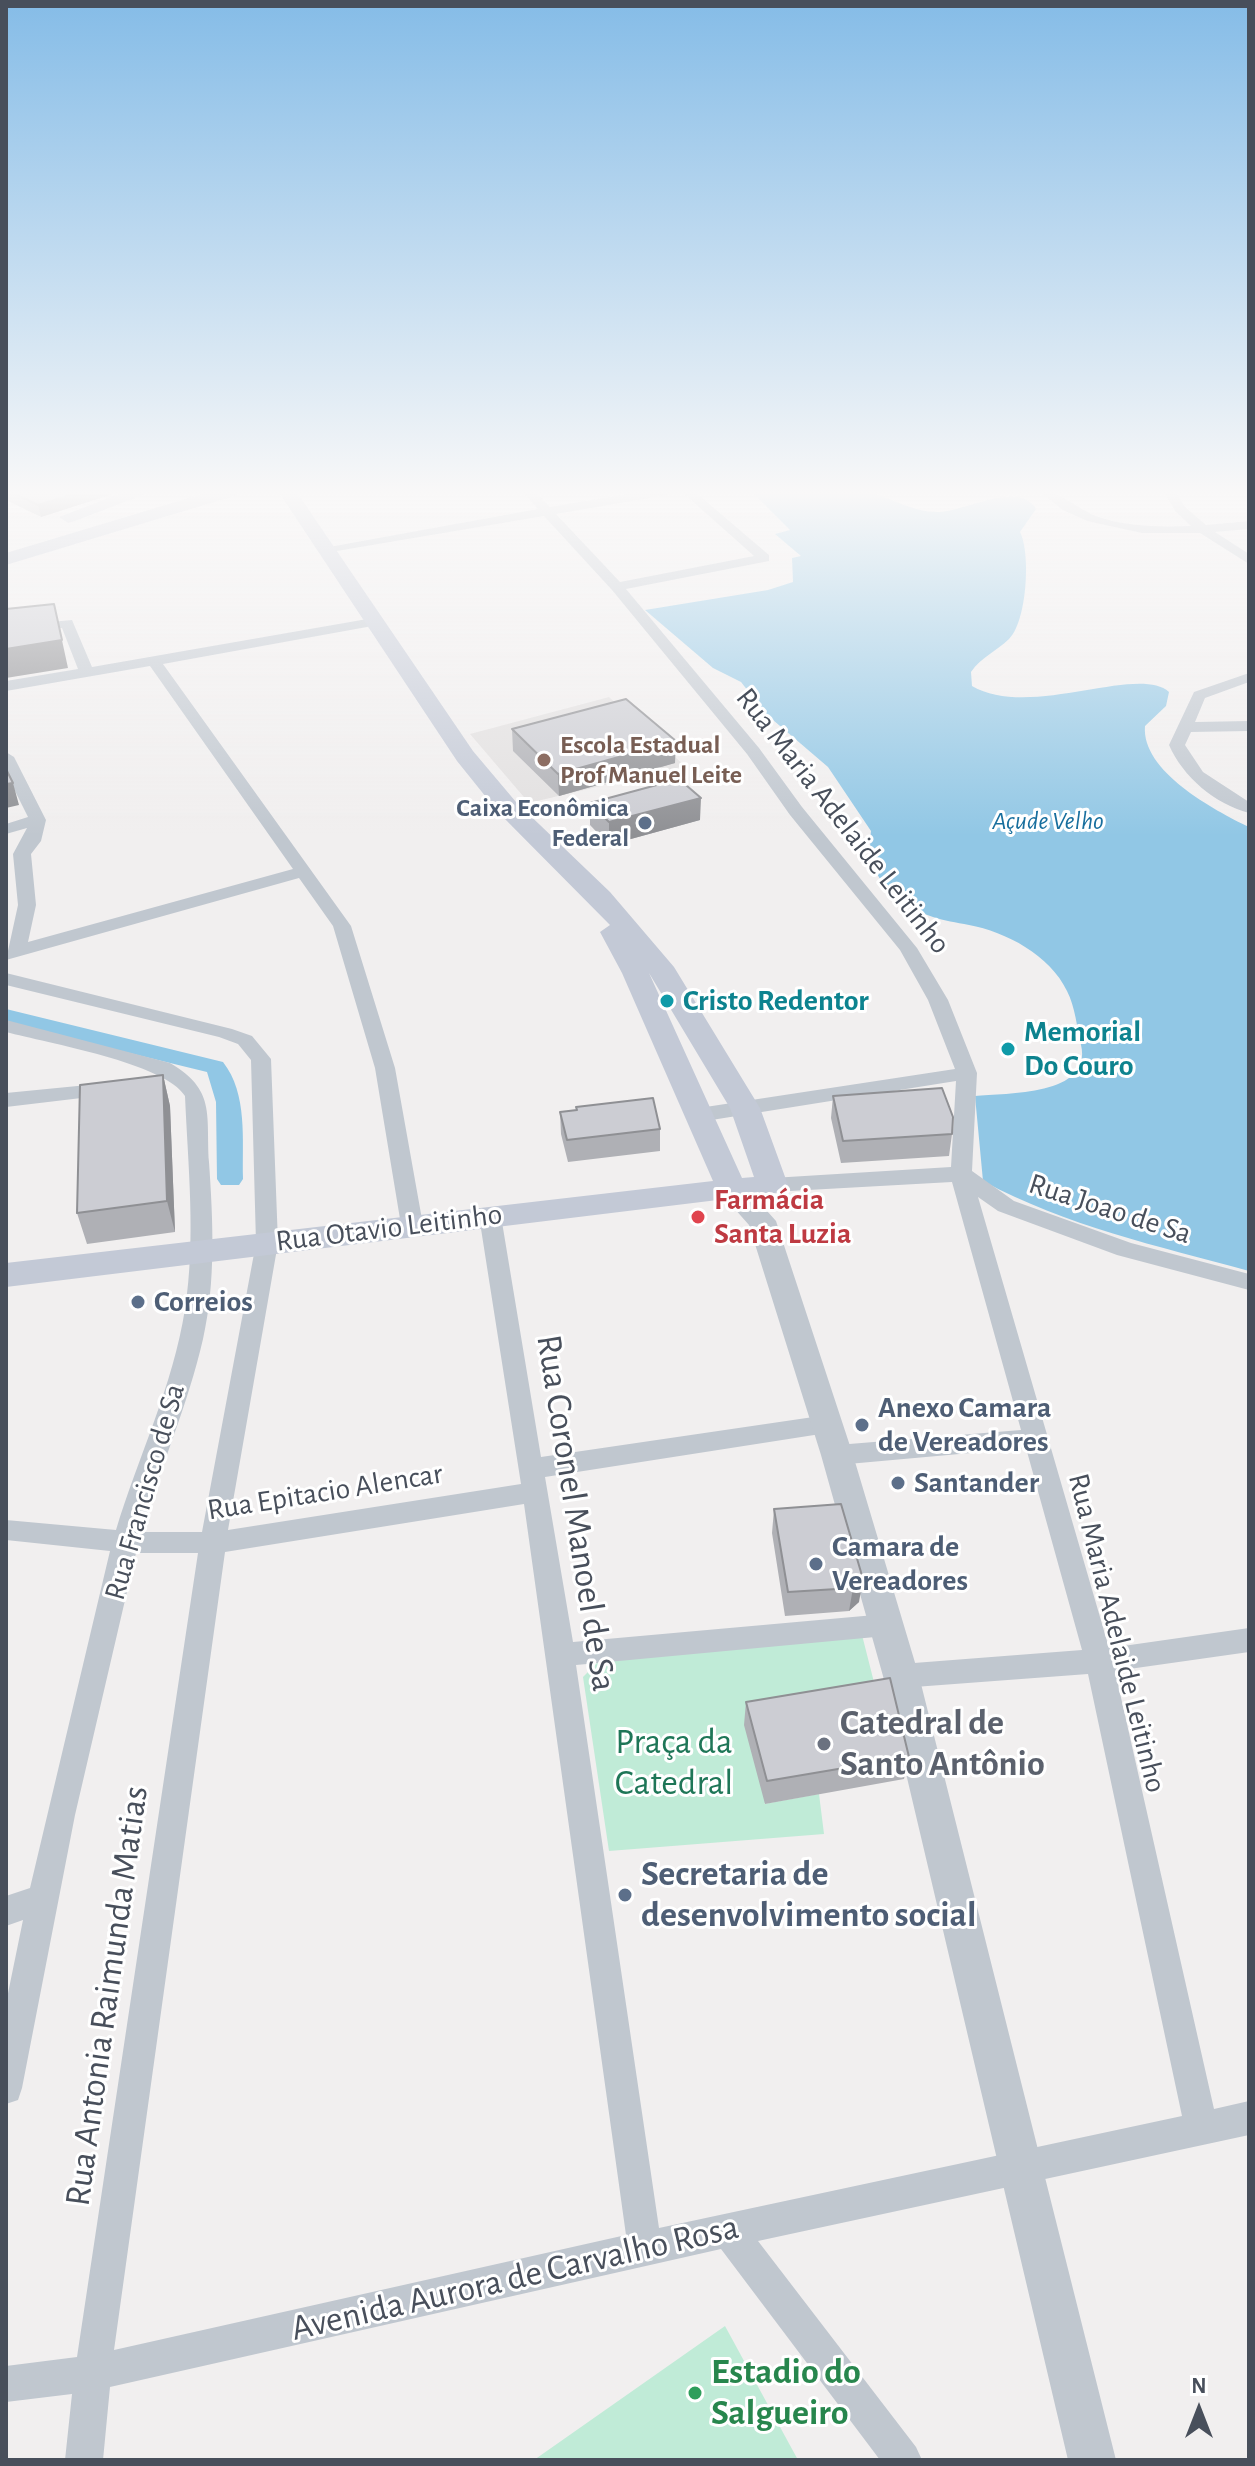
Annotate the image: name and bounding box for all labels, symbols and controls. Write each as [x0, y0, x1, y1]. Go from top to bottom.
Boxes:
street label: Rua Maria Adelaide Leitinho [728, 681, 958, 961]
place label: Escola Estadual Prof Manuel Leite [560, 729, 742, 790]
marker: Escola Estadual Prof Manuel Leite [535, 751, 553, 769]
place label: Caixa Econômica Federal [456, 792, 629, 854]
water label: Açude Velho [992, 805, 1104, 837]
marker: Caixa Econômica Federal [636, 814, 654, 832]
place label: Cristo Redentor [683, 983, 869, 1019]
marker: Cristo Redentor [658, 992, 676, 1010]
place label: Memorial Do Couro [1024, 1014, 1141, 1084]
marker: Memorial Do Couro [999, 1040, 1017, 1058]
street label: Rua Joao de Sa [1024, 1166, 1196, 1252]
place label: Farmácia Santa Luzia [714, 1182, 851, 1252]
street label: Rua Otavio Leitinho [274, 1196, 504, 1260]
marker: Farmácia Santa Luzia [689, 1208, 707, 1226]
place label: Correios [154, 1284, 253, 1320]
marker: Correios [129, 1293, 147, 1311]
street label: Rua Coronel Manoel de Sa [526, 1332, 626, 1694]
street label: Rua Francisco de Sa [97, 1380, 193, 1604]
place label: Anexo Camara de Vereadores [878, 1390, 1051, 1460]
marker: Anexo Camara de Vereadores [853, 1416, 871, 1434]
street label: Rua Epitacio Alencar [205, 1456, 445, 1528]
place label: Santander [914, 1465, 1039, 1501]
street label: Rua Maria Adelaide Leitinho [1060, 1470, 1174, 1796]
marker: Santander [889, 1474, 907, 1492]
place label: Camara de Vereadores [832, 1529, 968, 1600]
marker: Camara de Vereadores [807, 1555, 825, 1573]
place label: Catedral de Santo Antônio [840, 1701, 1045, 1786]
park label: Praça da Catedral [615, 1720, 733, 1805]
marker: Catedral de Santo Antônio [815, 1735, 833, 1753]
street label: Rua Antonia Raimunda Matias [56, 1783, 158, 2209]
place label: Secretaria de desenvolvimento social [641, 1852, 976, 1937]
marker: Secretaria de desenvolvimento social [616, 1886, 634, 1904]
street label: Avenida Aurora de Carvalho Rosa [287, 2205, 743, 2351]
place label: Estadio do Salgueiro [711, 2350, 861, 2435]
north arrow [1159, 2370, 1239, 2450]
text: N [1191, 2375, 1207, 2397]
marker: Estadio do Salgueiro [686, 2384, 704, 2402]

